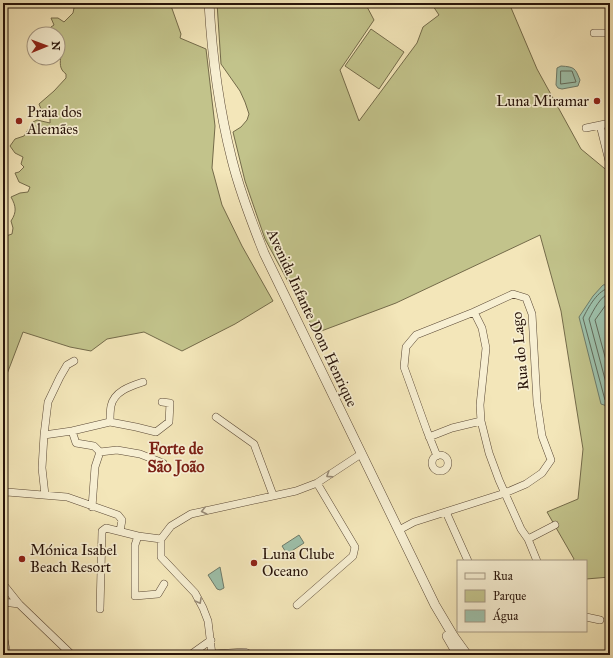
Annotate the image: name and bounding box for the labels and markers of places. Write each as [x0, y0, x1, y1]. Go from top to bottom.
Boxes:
place label: Luna Miramar [496, 92, 589, 110]
marker: Luna Miramar [592, 96, 602, 106]
place label: Praia dos Alemães [26, 103, 82, 138]
marker: Praia dos Alemães [14, 116, 24, 126]
place label: Mónica Isabel Beach Resort [30, 541, 118, 576]
place label: Luna Clube Oceano [262, 545, 334, 580]
marker: Mónica Isabel Beach Resort [17, 554, 27, 564]
marker: Luna Clube Oceano [249, 558, 259, 568]

